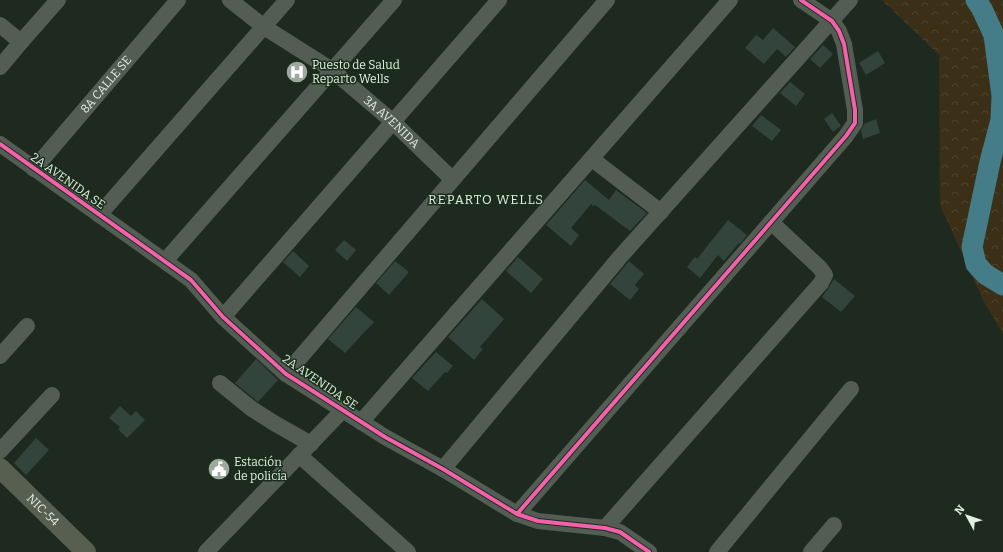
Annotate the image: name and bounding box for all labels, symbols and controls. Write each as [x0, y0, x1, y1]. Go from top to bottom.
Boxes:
street label: 8A CALLE SE [78, 53, 134, 116]
place label: Puesto de Salud Reparto Wells [312, 58, 400, 86]
hospital icon: Puesto de Salud Reparto Wells [284, 59, 310, 85]
street label: 3A AVENIDA [361, 93, 423, 151]
street label: 2A AVENIDA SE [28, 150, 108, 212]
district label: REPARTO WELLS [428, 192, 544, 207]
street label: 2A AVENIDA SE [280, 352, 360, 412]
place label: Estación de policía [234, 455, 288, 483]
public building icon: Estación de policía [206, 456, 232, 482]
street label: NIC-54 [24, 491, 62, 529]
north arrow [947, 496, 987, 536]
text: N [952, 502, 968, 517]

